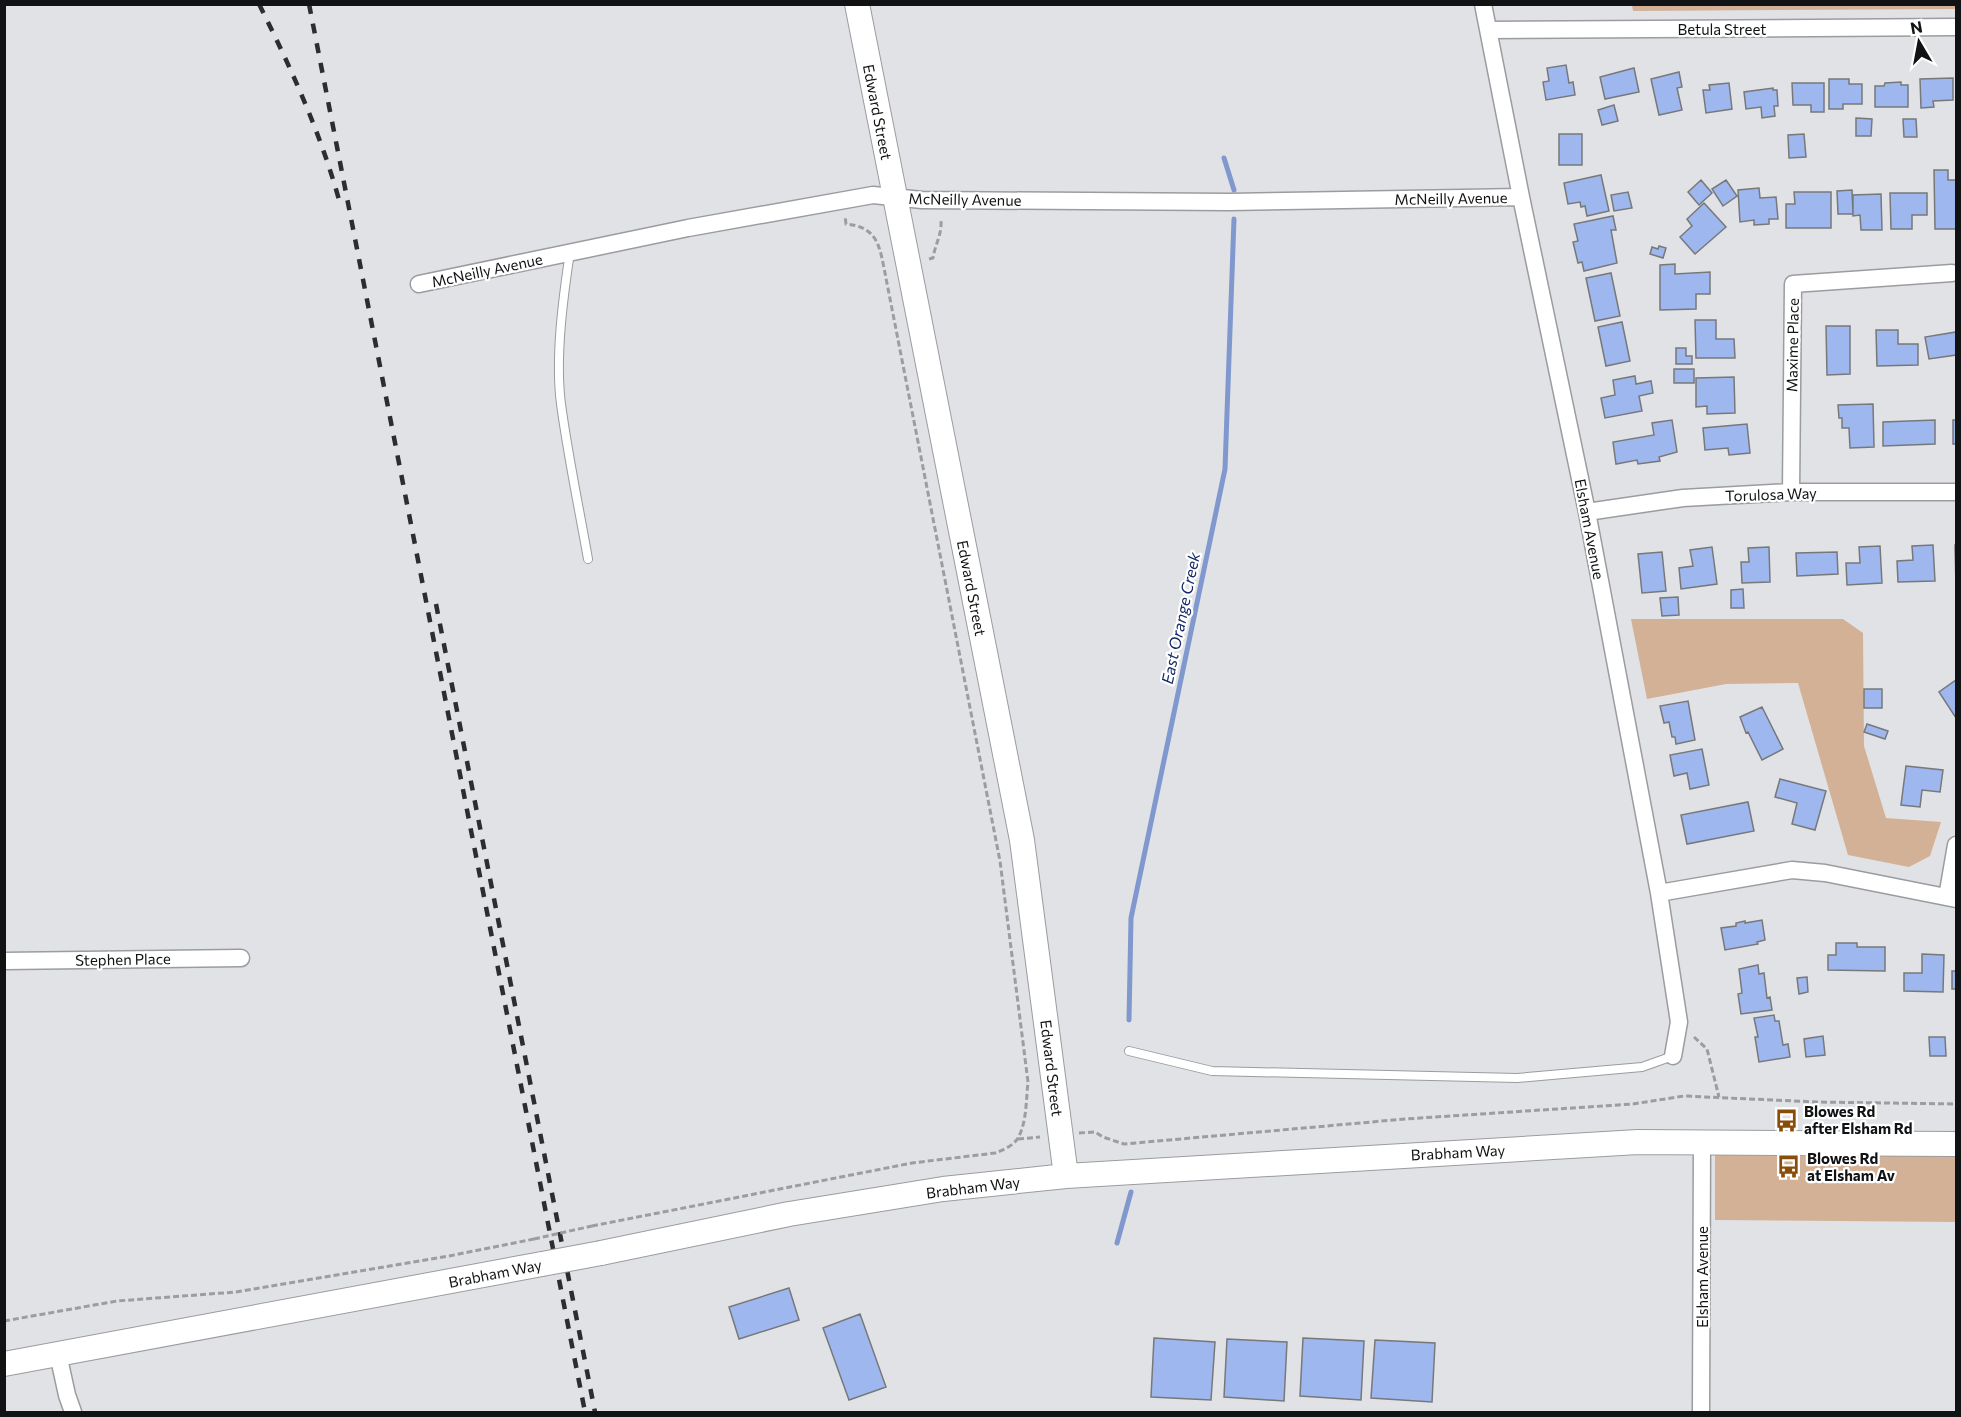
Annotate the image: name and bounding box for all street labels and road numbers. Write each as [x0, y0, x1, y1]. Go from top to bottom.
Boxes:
street label: Betula Street [1678, 20, 1766, 38]
street label: Edward Street [860, 63, 896, 161]
street label: McNeilly Avenue [1394, 188, 1508, 208]
street label: McNeilly Avenue [908, 189, 1022, 209]
street label: McNeilly Avenue [430, 249, 544, 291]
street label: Maxime Place [1782, 298, 1802, 392]
street label: Elsham Avenue [1571, 477, 1609, 581]
street label: Torulosa Way [1725, 483, 1817, 505]
street label: Edward Street [954, 539, 990, 637]
street label: Stephen Place [75, 949, 171, 969]
street label: Edward Street [1037, 1019, 1067, 1117]
street label: Brabham Way [1410, 1141, 1506, 1163]
street label: Brabham Way [925, 1172, 1021, 1202]
street label: Elsham Avenue [1693, 1226, 1711, 1328]
street label: Brabham Way [447, 1255, 543, 1291]

